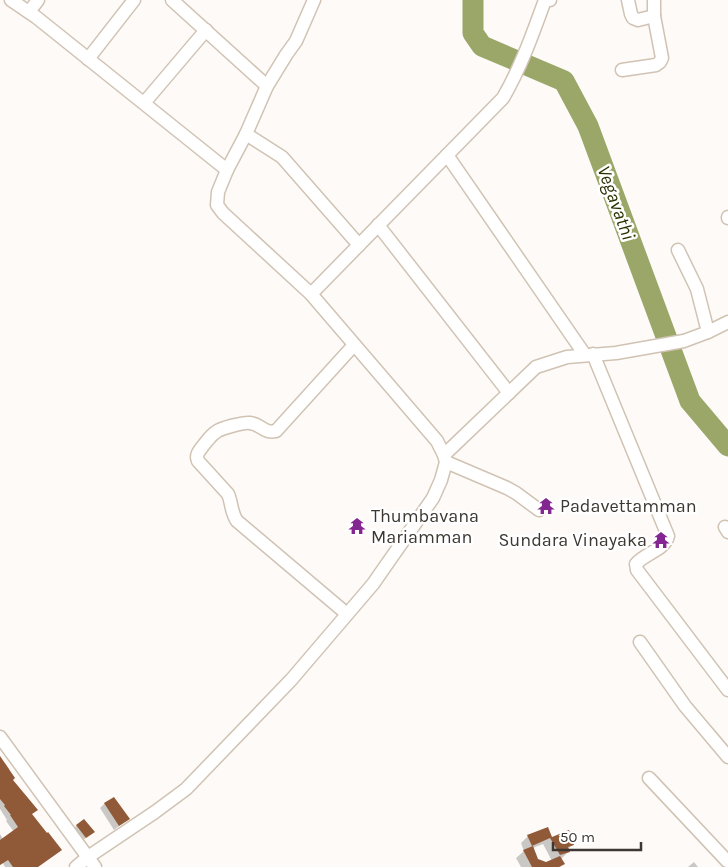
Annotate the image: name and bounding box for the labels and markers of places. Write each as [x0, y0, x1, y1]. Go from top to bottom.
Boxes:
place label: Padavettamman [560, 495, 697, 517]
temple icon: Padavettamman [536, 496, 556, 516]
place label: Thumbavana Mariamman [371, 505, 479, 548]
temple icon: Thumbavana Mariamman [347, 516, 367, 536]
place label: Sundara Vinayaka [498, 529, 647, 551]
temple icon: Sundara Vinayaka [651, 530, 671, 550]

